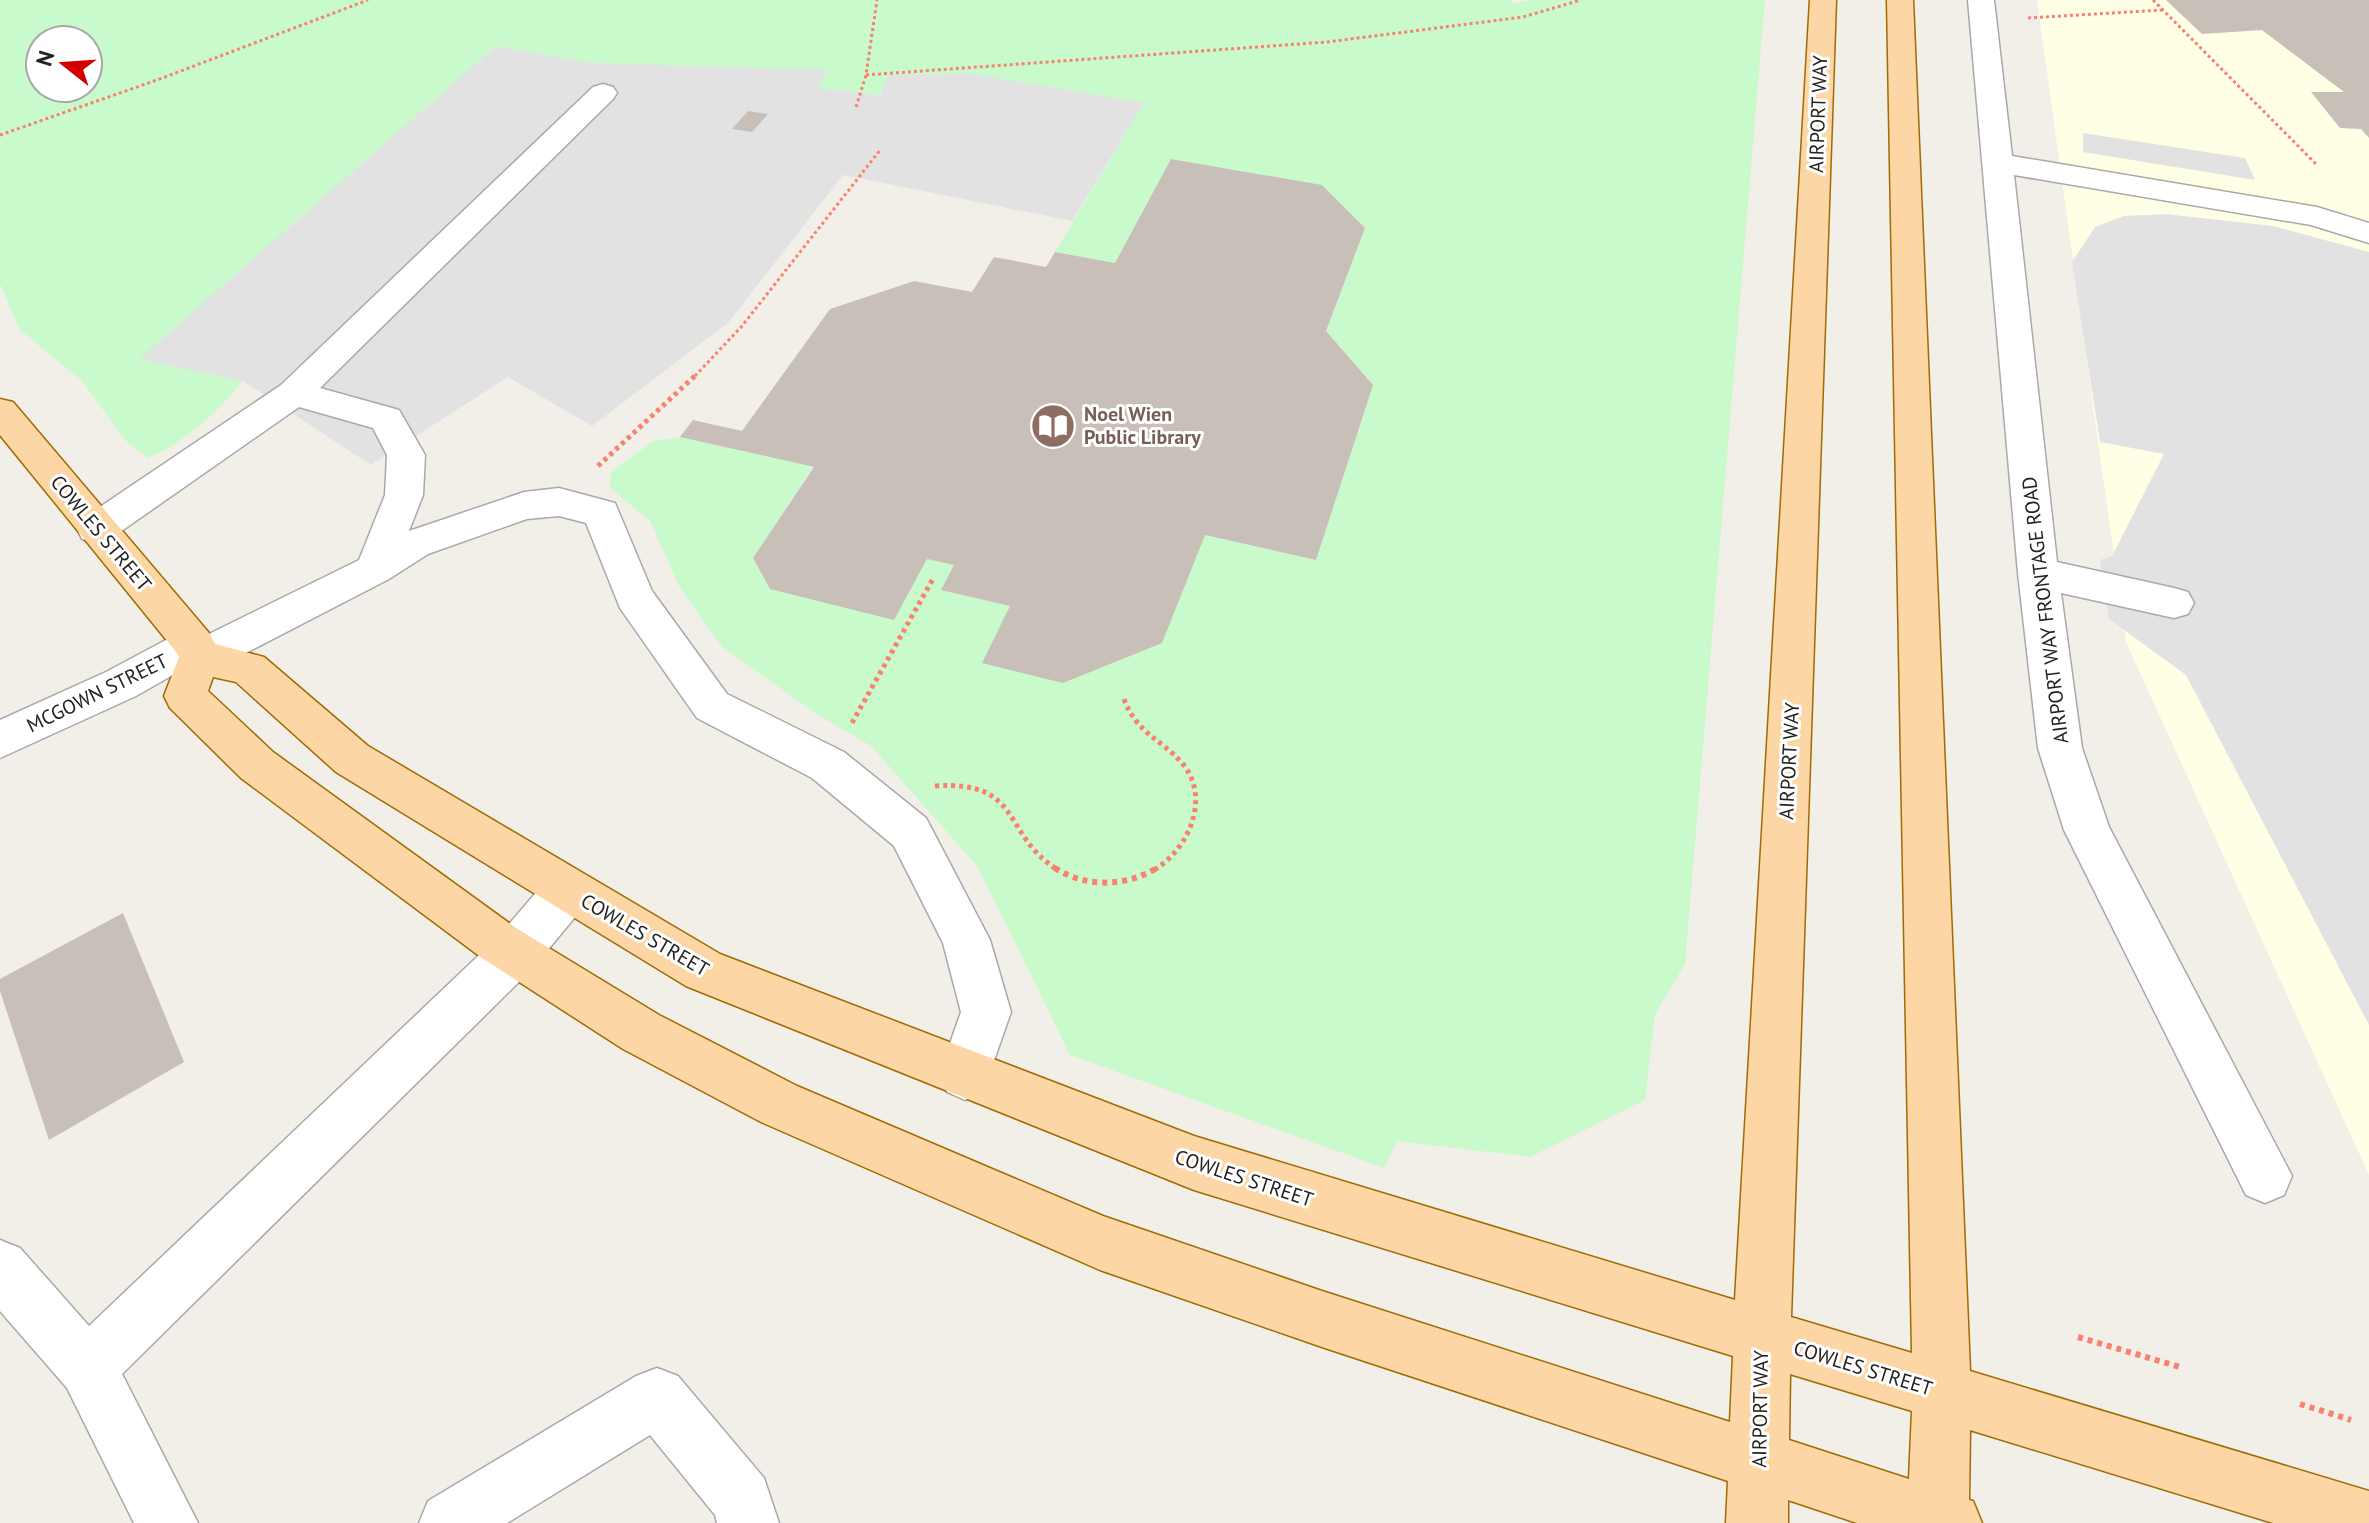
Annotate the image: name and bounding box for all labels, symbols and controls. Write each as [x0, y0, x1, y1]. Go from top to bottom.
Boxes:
north arrow [24, 24, 104, 104]
text: N [29, 47, 60, 69]
street label: AIRPORT WAY [1803, 54, 1833, 173]
place label: Noel Wien Public Library [1084, 401, 1201, 450]
library icon: Noel Wien Public Library [1029, 402, 1077, 450]
street label: COWLES STREET [45, 470, 157, 596]
street label: AIRPORT WAY FRONTAGE ROAD [2016, 475, 2074, 745]
street label: MCGOWN STREET [22, 648, 172, 738]
street label: AIRPORT WAY [1773, 701, 1805, 820]
street label: COWLES STREET [576, 888, 714, 982]
street label: COWLES STREET [1172, 1143, 1316, 1213]
street label: COWLES STREET [1790, 1335, 1936, 1401]
street label: AIRPORT WAY [1746, 1349, 1774, 1468]

